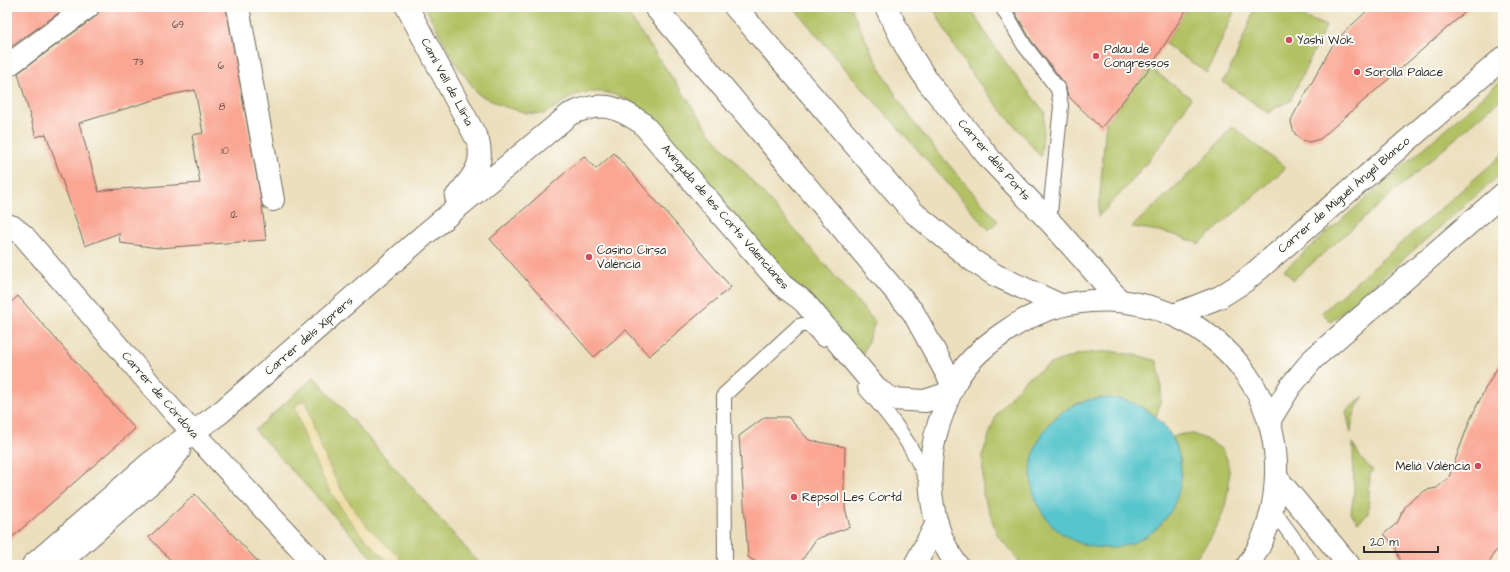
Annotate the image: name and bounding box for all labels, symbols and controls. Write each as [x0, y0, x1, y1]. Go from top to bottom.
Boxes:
house number: 69 [172, 18, 184, 32]
place label: Yashi Wok [1297, 32, 1354, 49]
street label: Camí Vell de Llíria [417, 35, 477, 129]
marker: Yashi Wok [1284, 35, 1294, 45]
place label: Palau de Congressos [1104, 41, 1169, 73]
marker: Palau de Congressos [1091, 51, 1101, 61]
house number: 73 [132, 55, 144, 69]
house number: 6 [218, 59, 225, 73]
place label: Sorolla Palace [1365, 64, 1444, 81]
marker: Sorolla Palace [1352, 67, 1362, 77]
house number: 8 [219, 100, 226, 114]
street label: Carrer dels Ports [954, 116, 1034, 204]
street label: Carrer de Miguel Ángel Blanco [1274, 133, 1415, 258]
street label: Avinguda de les Corts Valencianes [656, 141, 793, 294]
house number: 10 [221, 144, 229, 158]
house number: 12 [230, 208, 238, 222]
place label: Casino Cirsa València [597, 242, 666, 273]
marker: Casino Cirsa València [584, 252, 594, 262]
street label: Carrer dels Xiprers [261, 293, 357, 379]
street label: Carrer de Còrdova [117, 348, 203, 442]
place label: Meliá València [1395, 458, 1470, 475]
marker: Meliá València [1473, 461, 1483, 471]
place label: Repsol Les Cortd [802, 489, 902, 506]
marker: Repsol Les Cortd [789, 492, 799, 502]
scale bar [1364, 528, 1438, 554]
text: 20 m [1370, 534, 1399, 551]

